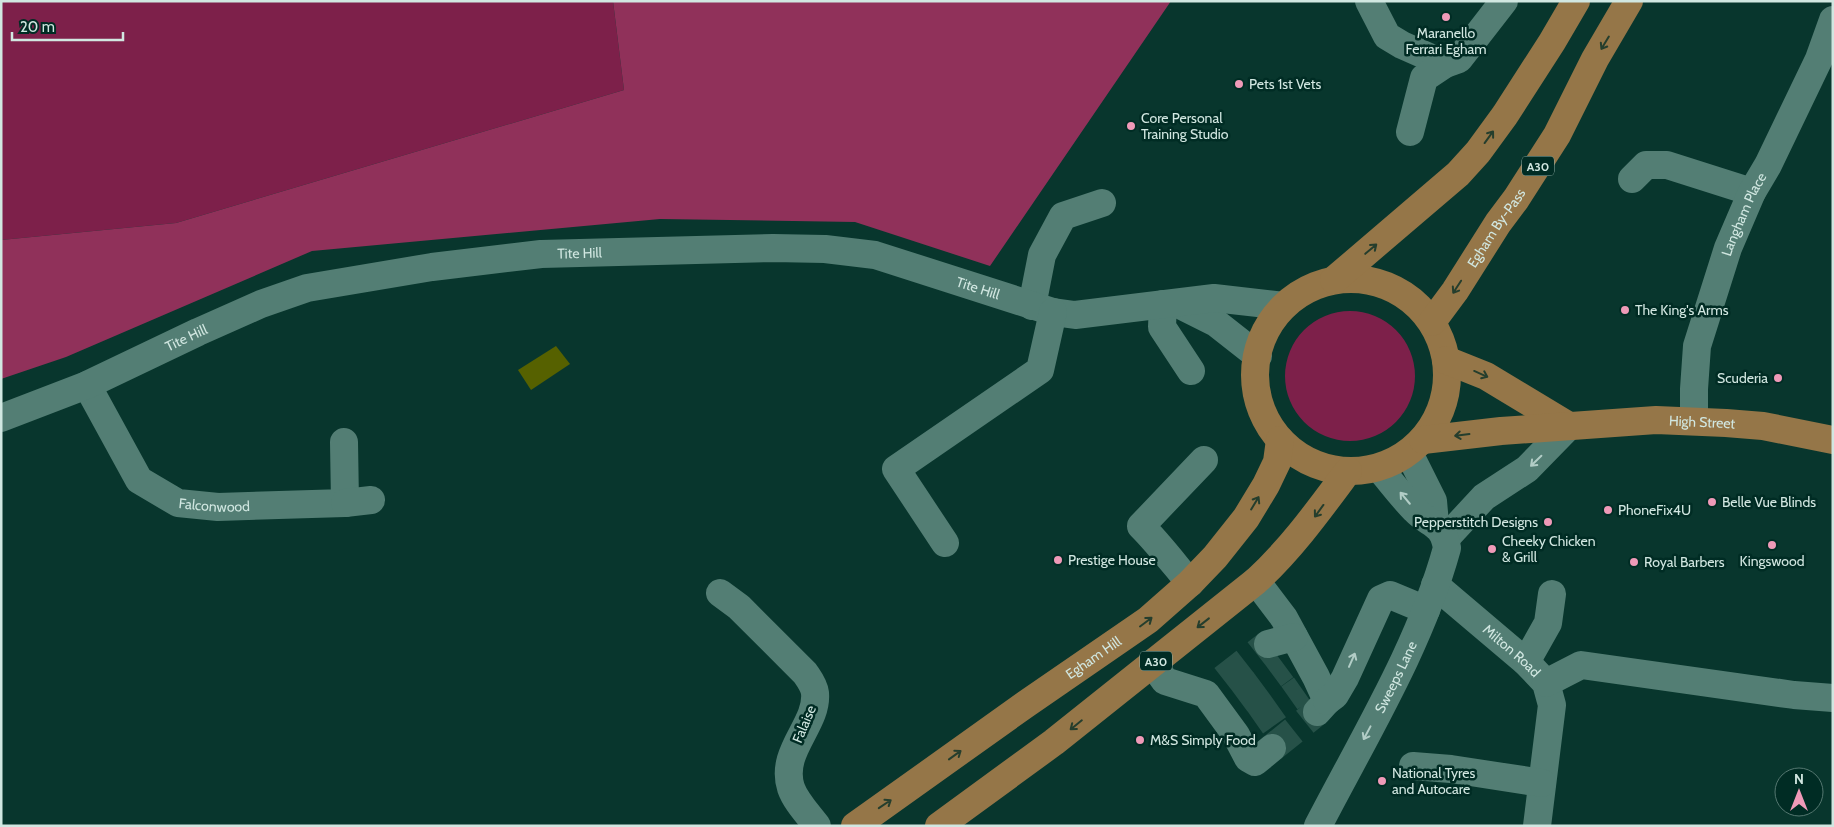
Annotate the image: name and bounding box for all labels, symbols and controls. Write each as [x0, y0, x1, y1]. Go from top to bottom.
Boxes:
scale bar [12, 10, 124, 42]
marker: Maranello Ferrari Egham [1440, 11, 1452, 23]
text: 20 m [20, 18, 55, 36]
place label: Maranello Ferrari Egham [1406, 24, 1487, 58]
one-way arrow [1599, 36, 1609, 50]
place label: Pets 1st Vets [1249, 75, 1321, 93]
marker: Pets 1st Vets [1233, 78, 1245, 90]
place label: Core Personal Training Studio [1141, 109, 1229, 143]
marker: Core Personal Training Studio [1125, 120, 1137, 132]
one-way arrow [1484, 130, 1494, 144]
road number: A30 [1522, 157, 1554, 176]
street label: Langham Place [1717, 169, 1770, 258]
street label: Egham By-Pass [1463, 185, 1529, 271]
street label: Tite Hill [557, 243, 603, 263]
one-way arrow [1365, 243, 1378, 255]
street label: Tite Hill [954, 273, 1003, 304]
one-way arrow [1452, 279, 1462, 293]
place label: The King's Arms [1635, 301, 1729, 319]
marker: The King's Arms [1619, 304, 1631, 316]
street label: Tite Hill [162, 320, 211, 355]
place label: Scuderia [1717, 369, 1768, 387]
one-way arrow [1473, 370, 1488, 380]
marker: Scuderia [1772, 372, 1784, 384]
street label: High Street [1668, 412, 1736, 433]
one-way arrow [1454, 430, 1470, 440]
one-way arrow [1529, 455, 1542, 467]
one-way arrow [1399, 492, 1410, 505]
place label: Belle Vue Blinds [1722, 493, 1816, 511]
street label: Falconwood [178, 494, 250, 516]
one-way arrow [1251, 496, 1261, 510]
marker: Belle Vue Blinds [1706, 496, 1718, 508]
place label: PhoneFix4U [1618, 501, 1691, 519]
one-way arrow [1314, 504, 1324, 518]
marker: PhoneFix4U [1602, 504, 1614, 516]
place label: Pepperstitch Designs [1414, 513, 1538, 531]
marker: Pepperstitch Designs [1542, 516, 1554, 528]
place label: Cheeky Chicken & Grill [1502, 532, 1596, 566]
marker: Kingswood [1766, 539, 1778, 551]
marker: Cheeky Chicken & Grill [1486, 543, 1498, 555]
place label: Prestige House [1068, 551, 1156, 569]
place label: Kingswood [1739, 552, 1805, 570]
place label: Royal Barbers [1644, 553, 1725, 571]
marker: Prestige House [1052, 554, 1064, 566]
marker: Royal Barbers [1628, 556, 1640, 568]
one-way arrow [1139, 616, 1152, 627]
one-way arrow [1197, 618, 1210, 629]
street label: Milton Road [1479, 620, 1545, 681]
street label: Egham Hill [1062, 632, 1125, 683]
street label: Sweeps Lane [1371, 638, 1421, 716]
road number: A30 [1140, 651, 1172, 670]
one-way arrow [1348, 653, 1357, 668]
street label: Falaise [788, 702, 820, 746]
one-way arrow [1070, 719, 1083, 730]
one-way arrow [1362, 725, 1372, 740]
place label: M&S Simply Food [1150, 731, 1256, 749]
marker: M&S Simply Food [1134, 734, 1146, 746]
one-way arrow [948, 750, 962, 760]
place label: National Tyres and Autocare [1392, 764, 1475, 798]
north arrow [1774, 767, 1824, 817]
text: N [1794, 770, 1804, 788]
marker: National Tyres and Autocare [1376, 775, 1388, 787]
one-way arrow [878, 799, 892, 809]

